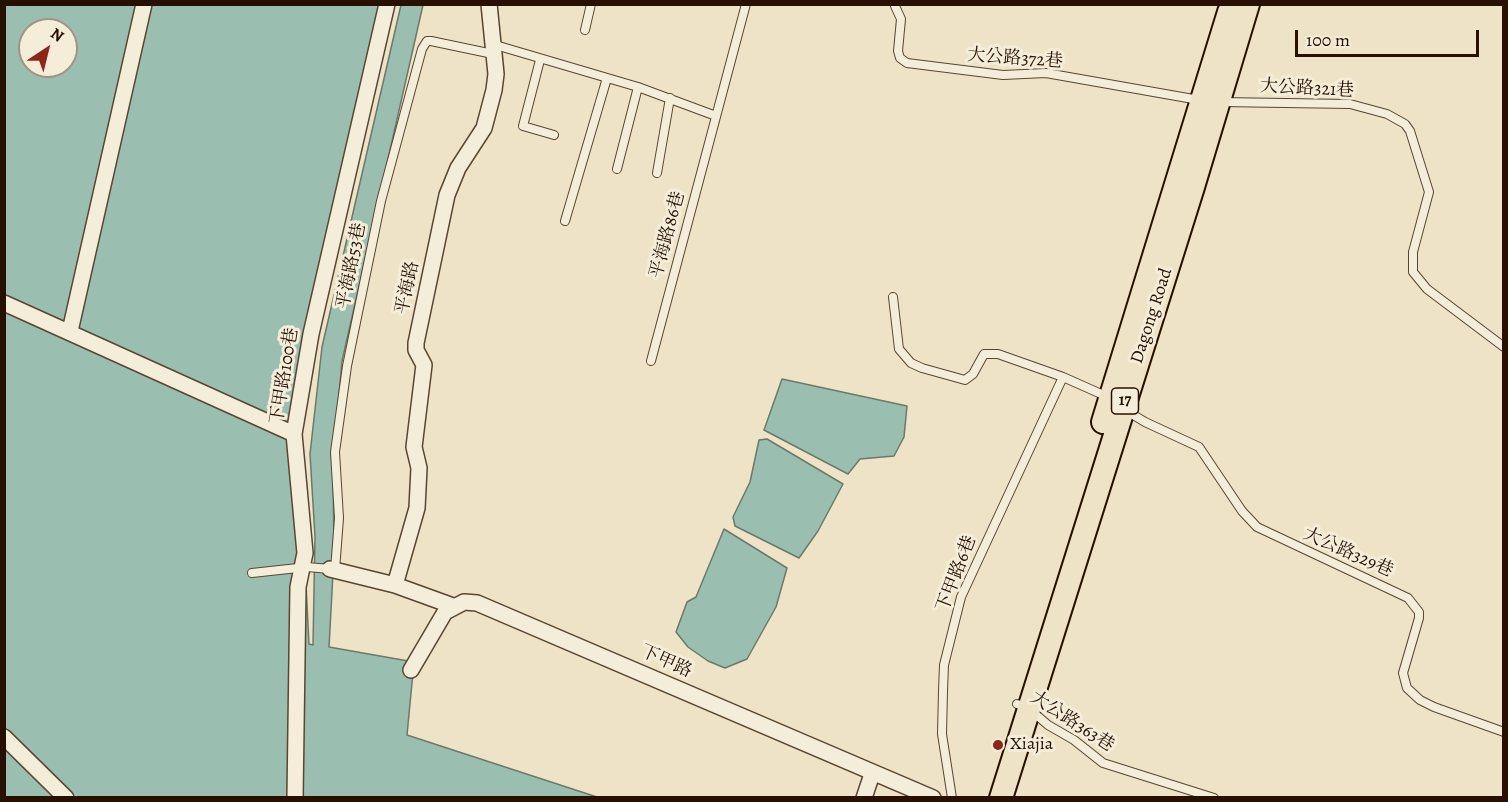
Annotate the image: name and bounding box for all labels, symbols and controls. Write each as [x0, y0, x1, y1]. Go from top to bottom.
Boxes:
north arrow [18, 18, 78, 78]
scale bar [1298, 18, 1482, 56]
text: N [46, 23, 68, 47]
text: 100 m [1306, 28, 1350, 52]
street label: 大公路372巷 [967, 45, 1063, 73]
street label: 大公路321巷 [1259, 76, 1355, 102]
street label: 平海路86巷 [646, 189, 690, 281]
street label: 平海路53巷 [333, 221, 371, 311]
street label: 平海路 [392, 259, 424, 317]
street label: Dagong Road [1126, 266, 1178, 366]
street label: 下甲路100巷 [267, 326, 303, 426]
road number: 17 [1112, 388, 1138, 414]
street label: 大公路329巷 [1300, 524, 1396, 582]
street label: 下甲路6巷 [933, 533, 981, 615]
street label: 下甲路 [637, 641, 695, 683]
street label: 大公路363巷 [1026, 687, 1118, 757]
place label: Xiajia [1010, 734, 1053, 756]
marker: Xiajia [991, 738, 1005, 752]

